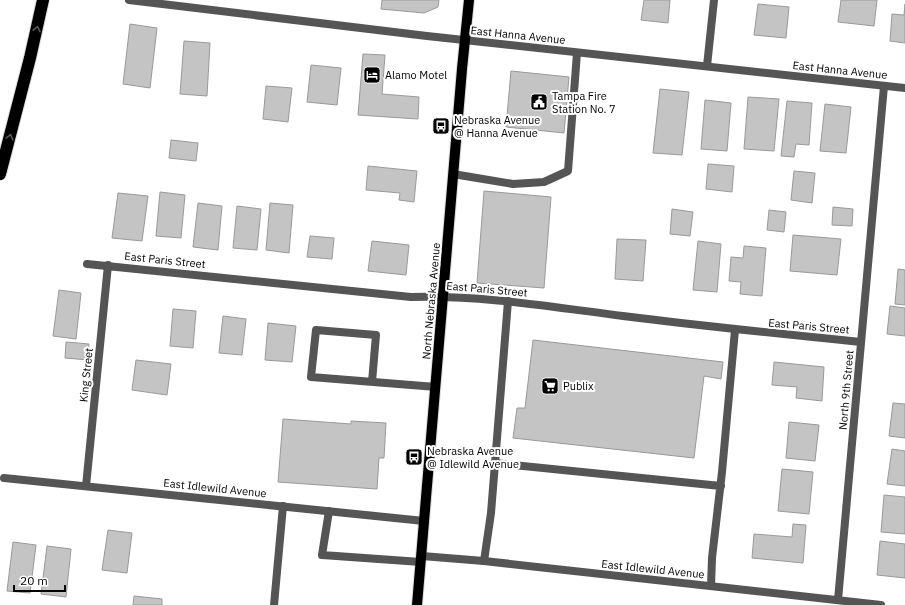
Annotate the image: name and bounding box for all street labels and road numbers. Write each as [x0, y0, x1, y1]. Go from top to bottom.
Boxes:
street label: East Hanna Avenue [470, 23, 566, 47]
street label: East Hanna Avenue [792, 58, 888, 82]
street label: North Nebraska Avenue [419, 242, 443, 360]
street label: East Paris Street [124, 249, 206, 271]
street label: East Paris Street [446, 278, 528, 300]
street label: East Paris Street [768, 315, 850, 337]
street label: King Street [76, 347, 96, 403]
street label: North 9th Street [836, 349, 856, 431]
street label: East Idlewild Avenue [163, 476, 267, 500]
street label: East Idlewild Avenue [601, 557, 705, 581]

